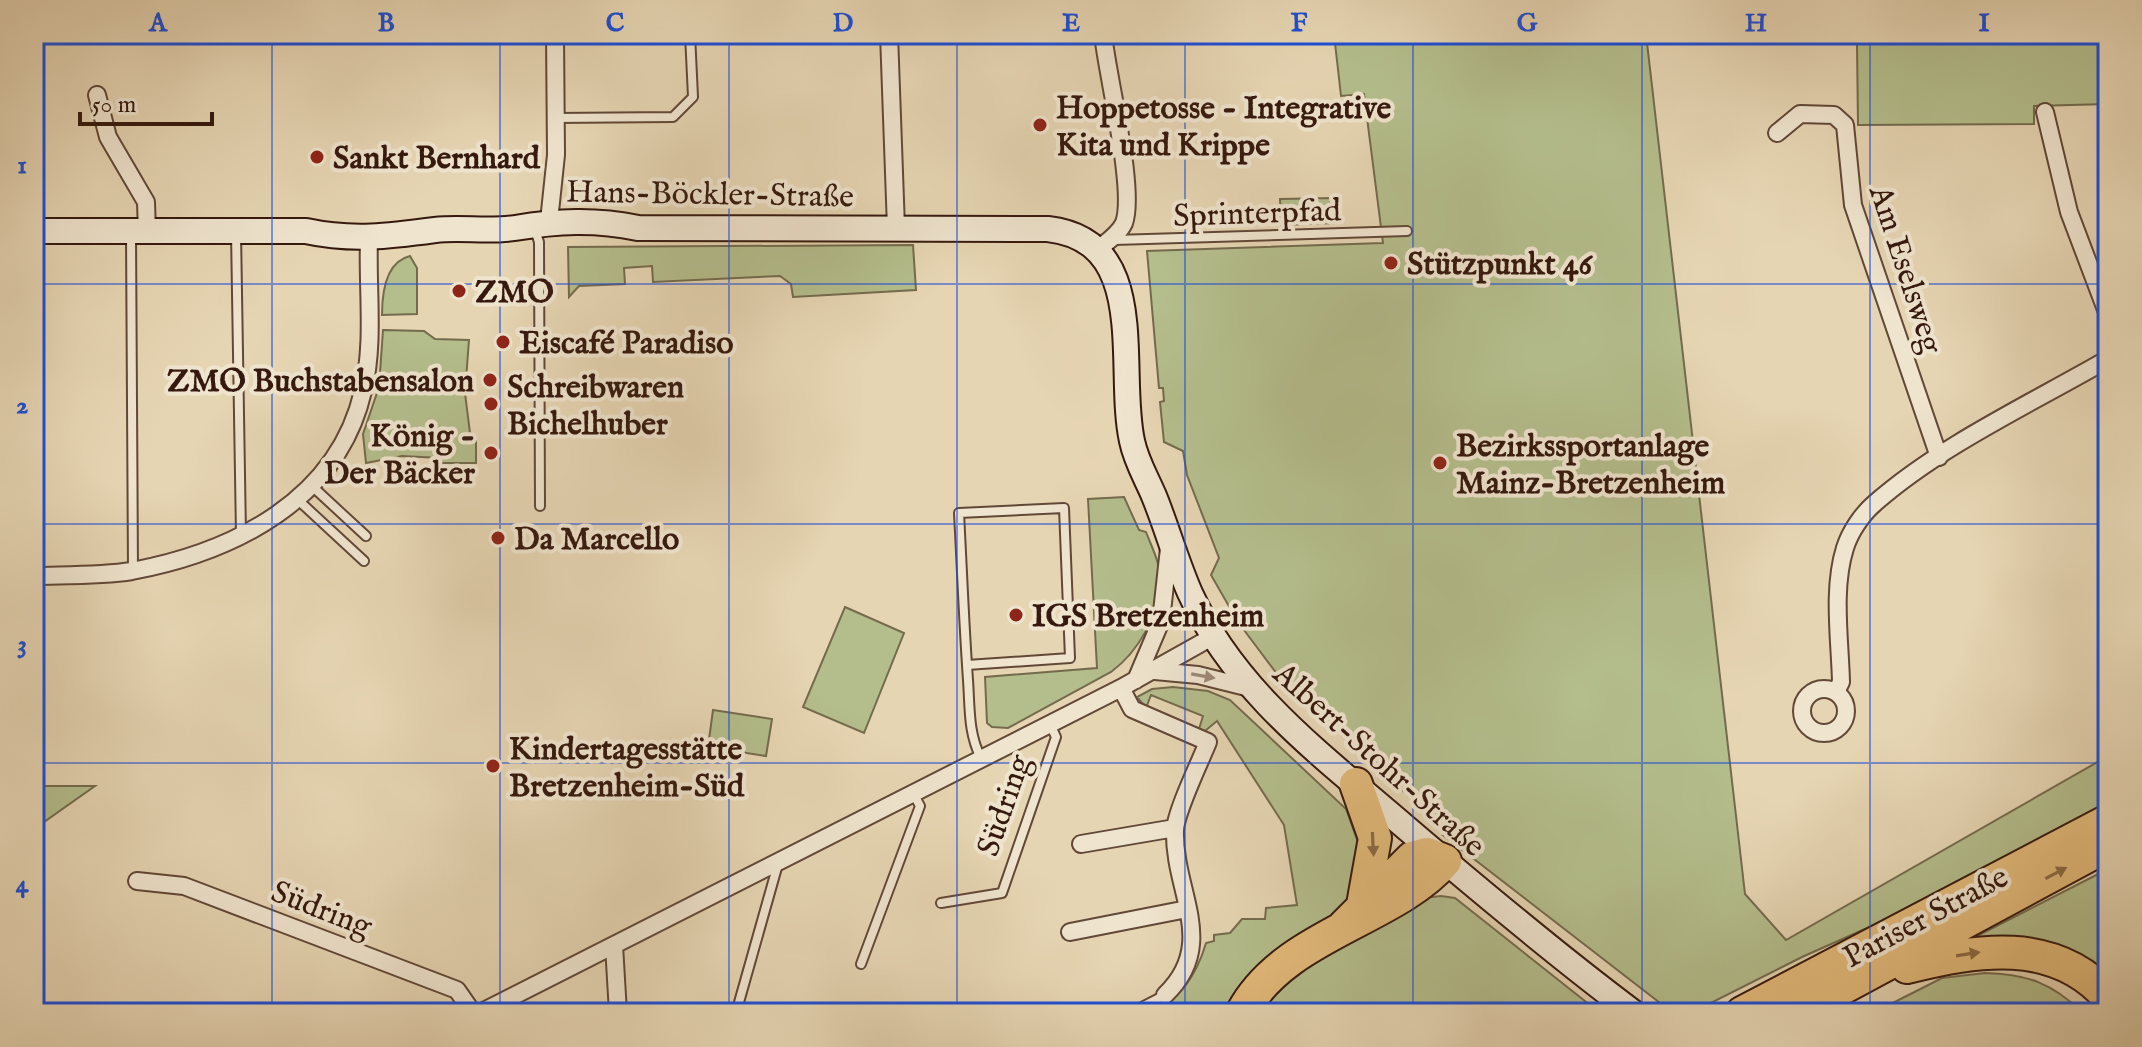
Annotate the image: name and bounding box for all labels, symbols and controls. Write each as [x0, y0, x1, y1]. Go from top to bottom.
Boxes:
text: A [148, 7, 168, 40]
text: B [377, 7, 395, 40]
text: C [606, 7, 625, 40]
text: D [833, 7, 854, 40]
text: E [1062, 7, 1080, 40]
text: F [1291, 7, 1308, 40]
text: G [1517, 7, 1538, 40]
text: H [1745, 7, 1767, 40]
text: I [1978, 7, 1990, 40]
scale bar [80, 76, 212, 126]
place label: Hoppetosse - Integrative Kita und Krippe [1056, 89, 1391, 167]
text: 50 m [92, 90, 136, 121]
marker: Hoppetosse - Integrative Kita und Krippe [1031, 116, 1049, 134]
place label: Sankt Bernhard [333, 139, 541, 180]
marker: Sankt Bernhard [308, 148, 326, 166]
text: 1 [17, 149, 27, 182]
street label: Hans-Böckler-Straße [566, 172, 854, 219]
street label: Am Eselsweg [1858, 180, 1951, 360]
street label: Sprinterpfad [1172, 191, 1343, 238]
place label: Stützpunkt 46 [1407, 245, 1593, 286]
marker: Stützpunkt 46 [1382, 254, 1400, 272]
place label: ZMO [475, 273, 554, 314]
marker: ZMO [450, 282, 468, 300]
place label: Eiscafé Paradiso [519, 324, 734, 365]
marker: Eiscafé Paradiso [494, 333, 512, 351]
place label: ZMO Buchstabensalon [167, 362, 474, 403]
place label: Schreibwaren Bichelhuber [507, 368, 684, 446]
marker: ZMO Buchstabensalon [481, 371, 499, 389]
text: 2 [16, 389, 28, 422]
marker: Schreibwaren Bichelhuber [482, 395, 500, 413]
place label: König - Der Bäcker [324, 417, 475, 495]
place label: Bezirkssportanlage Mainz-Bretzenheim [1456, 427, 1726, 505]
marker: König - Der Bäcker [482, 444, 500, 462]
marker: Bezirkssportanlage Mainz-Bretzenheim [1431, 454, 1449, 472]
place label: Da Marcello [514, 520, 679, 561]
marker: Da Marcello [489, 529, 507, 547]
place label: IGS Bretzenheim [1032, 597, 1265, 638]
marker: IGS Bretzenheim [1007, 606, 1025, 624]
text: 3 [17, 628, 27, 661]
street label: Albert-Stohr-Straße [1263, 654, 1493, 867]
one-way arrow [1191, 670, 1216, 683]
place label: Kindertagesstätte Bretzenheim-Süd [509, 730, 745, 808]
street label: Südring [969, 749, 1042, 862]
marker: Kindertagesstätte Bretzenheim-Süd [484, 757, 502, 775]
one-way arrow [1367, 832, 1380, 857]
street label: Pariser Straße [1837, 858, 2016, 979]
one-way arrow [2045, 867, 2068, 880]
text: 4 [16, 868, 30, 901]
street label: Südring [265, 872, 378, 948]
one-way arrow [1956, 947, 1981, 960]

